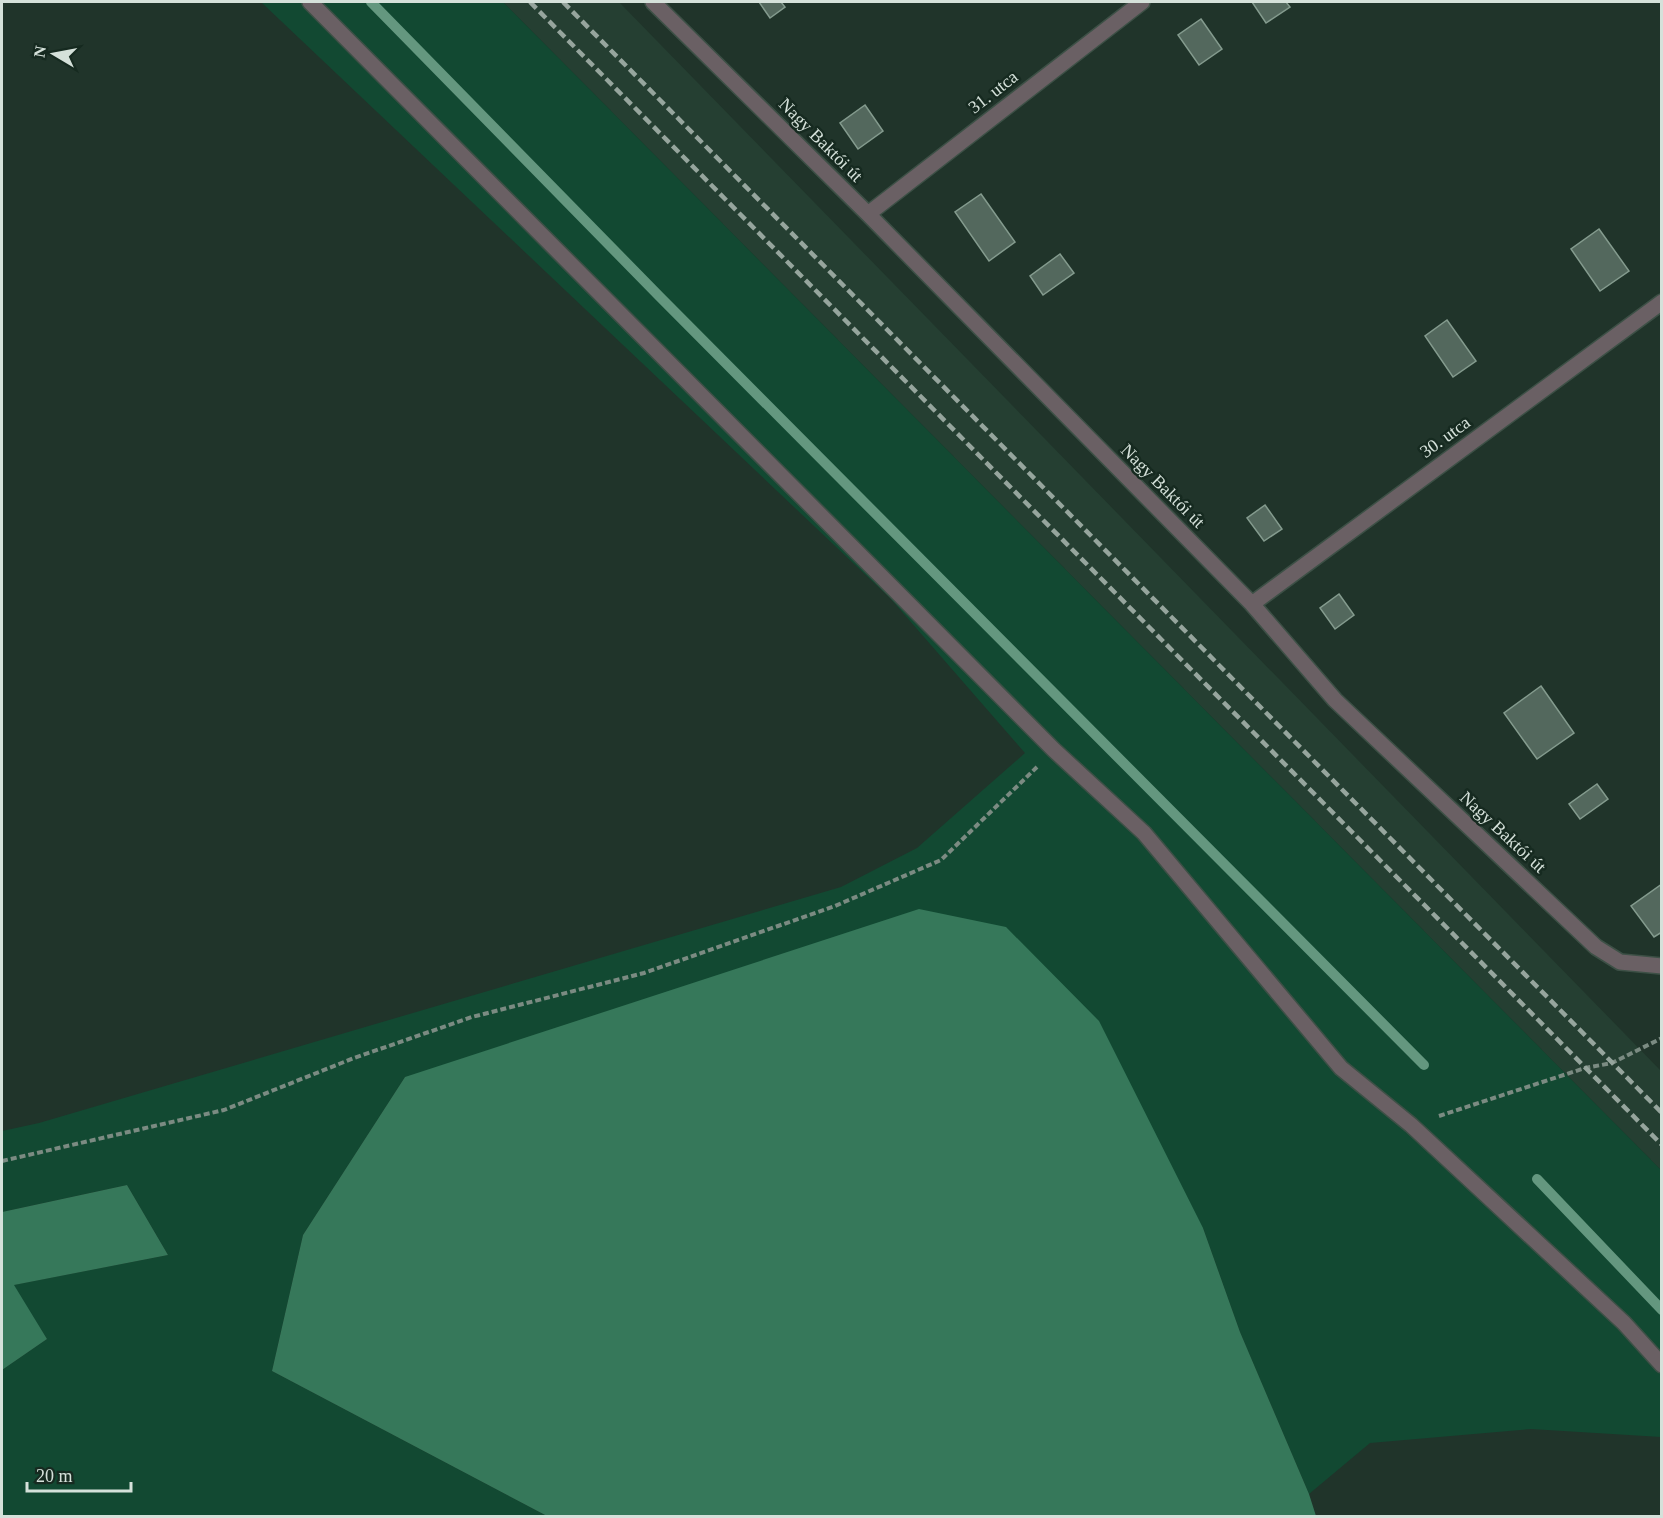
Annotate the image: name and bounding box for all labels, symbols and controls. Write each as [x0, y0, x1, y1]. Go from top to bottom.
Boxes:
north arrow [24, 24, 84, 84]
text: N [30, 44, 49, 59]
street label: 31. utca [964, 67, 1022, 117]
street label: Nagy Baktói út [775, 94, 867, 186]
street label: 30. utca [1416, 412, 1474, 462]
street label: Nagy Baktói út [1117, 440, 1209, 532]
street label: Nagy Baktói út [1456, 787, 1550, 877]
scale bar [27, 1455, 130, 1493]
text: 20 m [36, 1466, 73, 1486]

